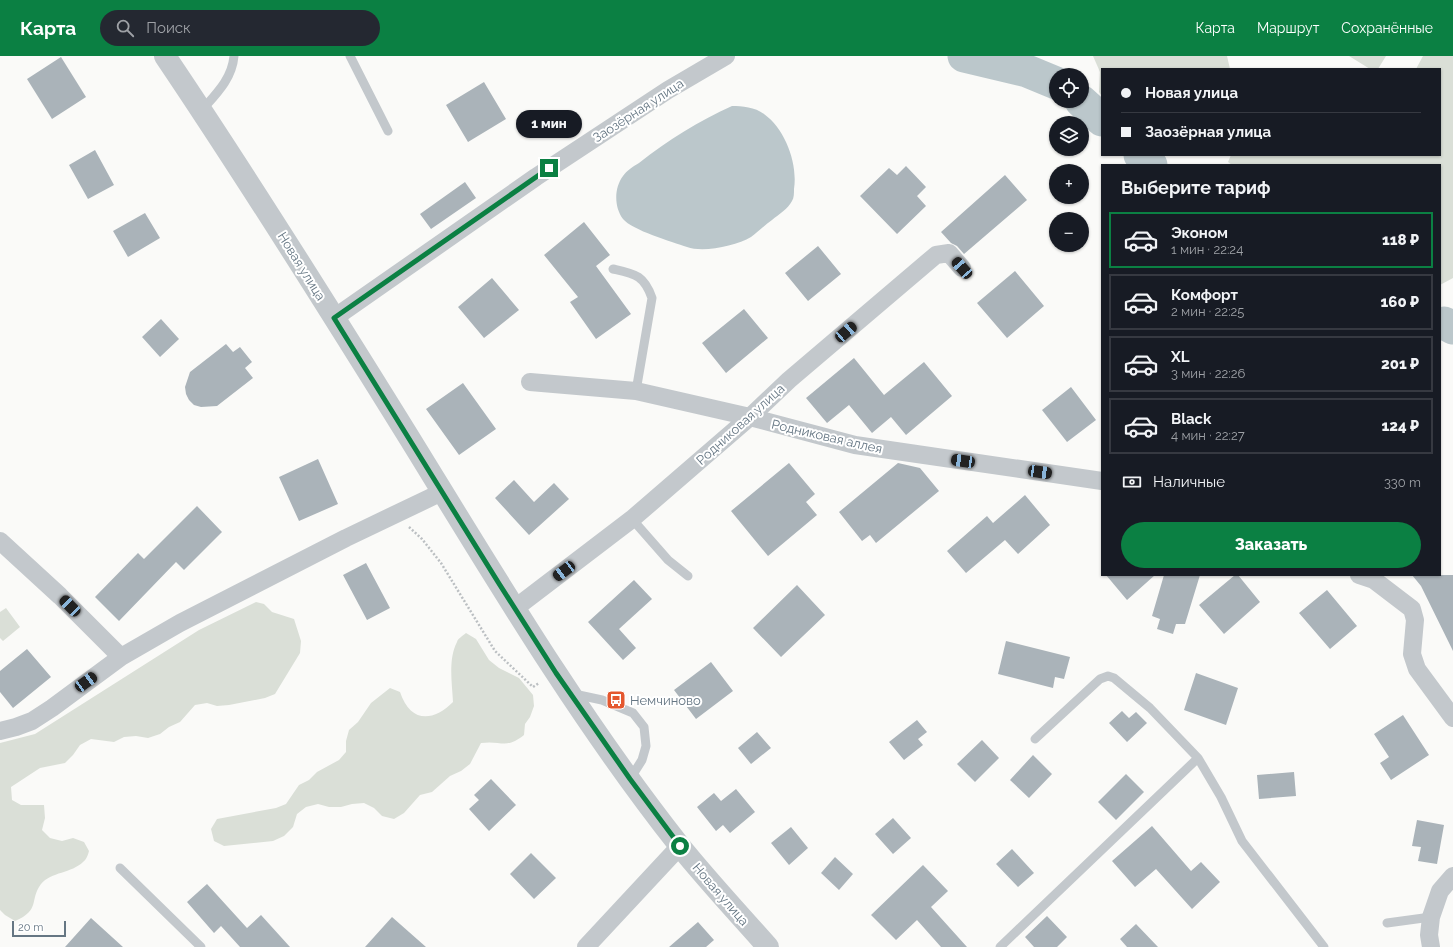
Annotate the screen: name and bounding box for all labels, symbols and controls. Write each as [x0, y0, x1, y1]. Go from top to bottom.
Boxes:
search box [100, 10, 380, 46]
text: Карта [20, 17, 76, 39]
icon: search [114, 17, 136, 39]
text: Поиск [146, 19, 191, 37]
text: Карта [1196, 20, 1235, 36]
text: Маршрут [1257, 20, 1319, 36]
text: Сохранённые [1341, 20, 1433, 36]
map controls [1049, 68, 1089, 252]
button: locate [1049, 68, 1089, 108]
street label: Заозёрная улица [590, 76, 686, 145]
text: Новая улица [1145, 84, 1238, 102]
callout: 1 мин [516, 110, 582, 138]
text: 1 мин [531, 116, 567, 131]
button: layers [1049, 116, 1089, 156]
text: Заозёрная улица [1145, 123, 1271, 141]
route end [540, 159, 558, 177]
button: + [1049, 164, 1089, 204]
text: Выберите тариф [1121, 177, 1271, 198]
button: − [1049, 212, 1089, 252]
icon: car [1123, 222, 1159, 258]
text: Эконом [1171, 224, 1228, 242]
street label: Новая улица [275, 229, 329, 303]
text: 118 ₽ [1382, 231, 1419, 249]
text: 1 мин · 22:24 [1171, 242, 1243, 257]
car [950, 255, 974, 281]
icon: car [1123, 284, 1159, 320]
text: Комфорт [1171, 286, 1238, 304]
text: 160 ₽ [1381, 293, 1419, 311]
text: 2 мин · 22:25 [1171, 304, 1244, 319]
car [833, 320, 859, 344]
icon: car [1123, 346, 1159, 382]
text: XL [1171, 348, 1189, 366]
text: 201 ₽ [1381, 355, 1419, 373]
text: 3 мин · 22:26 [1171, 366, 1245, 381]
street label: Родниковая улица [693, 381, 787, 468]
icon: car [1123, 408, 1159, 444]
text: Black [1171, 410, 1211, 428]
street label: Родниковая аллея [770, 416, 884, 457]
text: 124 ₽ [1382, 417, 1419, 435]
text: 4 мин · 22:27 [1171, 428, 1245, 443]
car [950, 453, 976, 469]
car [1027, 464, 1053, 480]
icon: cash [1121, 471, 1143, 493]
text: Наличные [1153, 473, 1225, 491]
text: 330 m [1384, 475, 1421, 490]
button: Заказать [1121, 522, 1421, 568]
car [551, 559, 577, 583]
car [57, 593, 83, 619]
car [73, 670, 99, 694]
bus stop icon: Немчиново [605, 689, 627, 711]
place label: Немчиново [630, 693, 701, 708]
route start [671, 837, 689, 855]
street label: Новая улица [689, 860, 752, 929]
scale bar [12, 919, 66, 938]
text: 20 m [18, 921, 43, 934]

